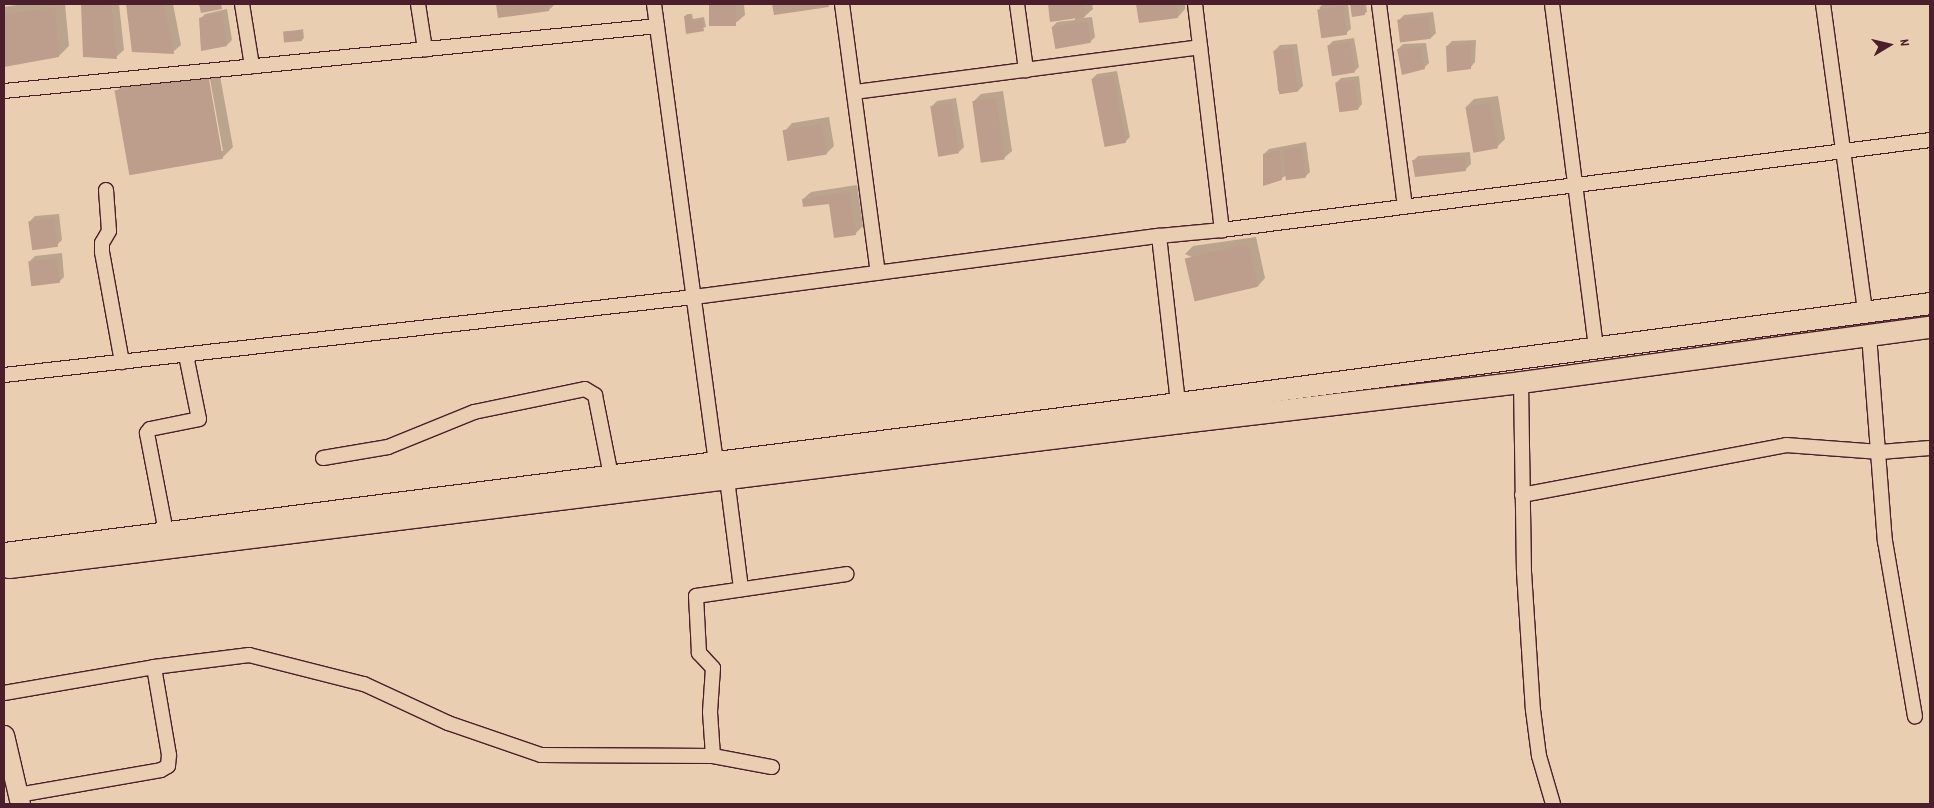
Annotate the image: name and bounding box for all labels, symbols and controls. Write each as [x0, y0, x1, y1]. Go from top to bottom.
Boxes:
north arrow [1864, 20, 1914, 70]
text: N [1893, 38, 1914, 48]

